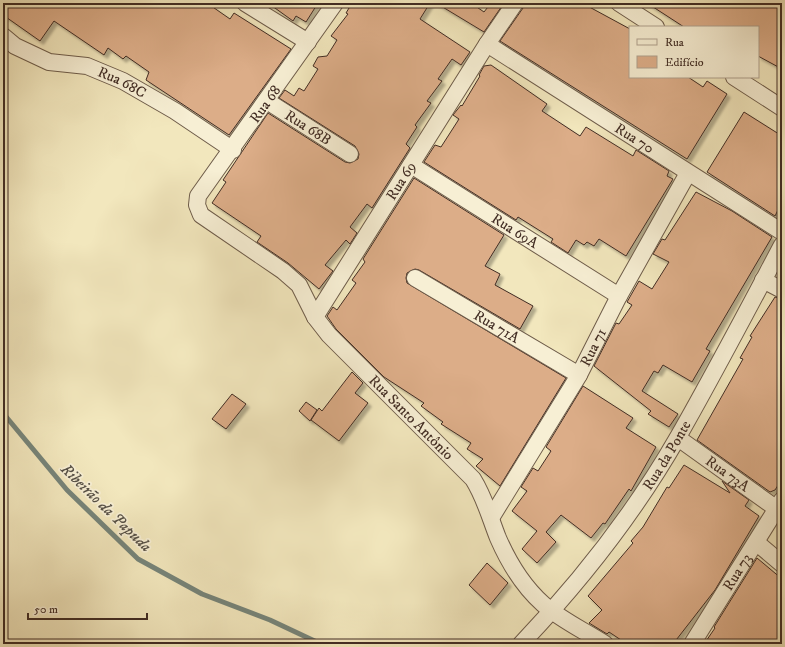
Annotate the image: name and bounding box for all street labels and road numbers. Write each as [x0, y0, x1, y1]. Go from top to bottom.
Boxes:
street label: Rua 68C [95, 63, 150, 102]
street label: Rua 68 [246, 82, 285, 127]
street label: Rua 68B [281, 106, 335, 150]
street label: Rua 70 [611, 119, 657, 158]
street label: Rua 69 [382, 158, 421, 204]
street label: Rua 69A [488, 209, 542, 253]
street label: Rua 71A [470, 306, 523, 348]
street label: Rua 71 [576, 325, 611, 370]
street label: Rua Santo Antônio [364, 371, 457, 464]
street label: Rua da Ponte [639, 417, 695, 494]
street label: Rua 73A [701, 452, 753, 496]
street label: Rua 73 [719, 550, 756, 594]

